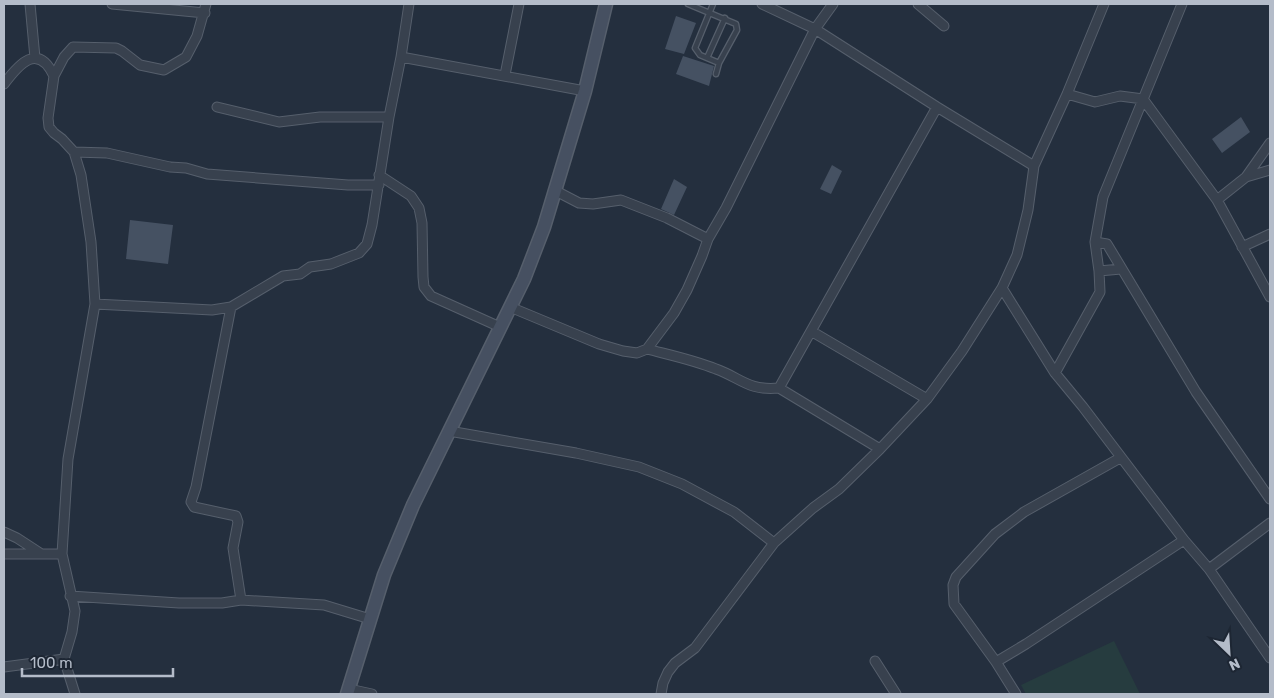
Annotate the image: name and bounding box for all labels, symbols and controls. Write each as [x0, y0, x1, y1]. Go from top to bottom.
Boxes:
north arrow [1204, 628, 1254, 678]
scale bar [22, 646, 174, 678]
text: 100 m [30, 654, 72, 672]
text: N [1226, 654, 1242, 674]

